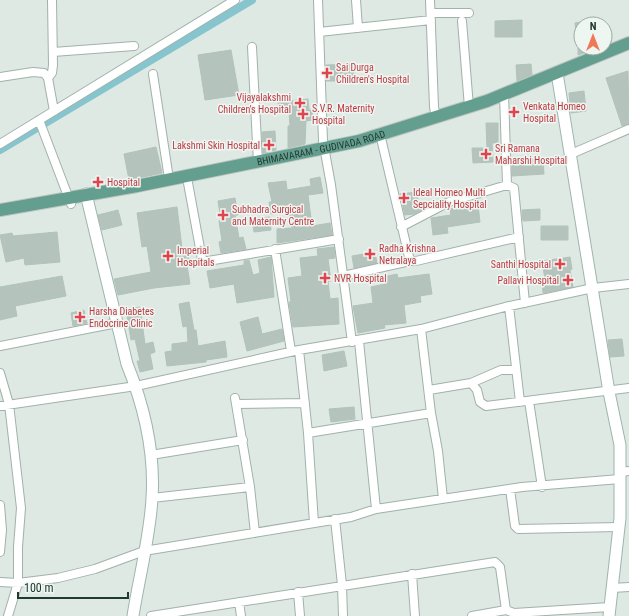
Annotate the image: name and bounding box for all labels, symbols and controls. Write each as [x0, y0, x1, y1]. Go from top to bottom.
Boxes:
north arrow [573, 16, 613, 56]
text: N [590, 20, 597, 33]
place label: Sai Durga Children's Hospital [336, 62, 409, 85]
marker: Sai Durga Children's Hospital [321, 67, 333, 79]
place label: Vijayalakshmi Children's Hospital [218, 92, 291, 115]
marker: Vijayalakshmi Children's Hospital [294, 97, 306, 109]
place label: Venkata Homeo Hospital [523, 101, 586, 124]
place label: S.V.R. Maternity Hospital [312, 103, 375, 126]
marker: Venkata Homeo Hospital [508, 106, 520, 118]
marker: S.V.R. Maternity Hospital [297, 108, 309, 120]
street label: BHIMAVARAM - GUDIVADA ROAD [256, 128, 387, 167]
marker: Lakshmi Skin Hospital [263, 139, 275, 151]
place label: Lakshmi Skin Hospital [172, 140, 260, 151]
place label: Sri Ramana Maharshi Hospital [495, 143, 567, 166]
marker: Sri Ramana Maharshi Hospital [480, 148, 492, 160]
marker: Hospital [92, 176, 104, 188]
place label: Hospital [107, 177, 140, 188]
place label: Ideal Homeo Multi Sepciality Hospital [413, 187, 487, 210]
marker: Ideal Homeo Multi Sepciality Hospital [398, 192, 410, 204]
place label: Subhadra Surgical and Maternity Centre [232, 204, 315, 227]
marker: Subhadra Surgical and Maternity Centre [217, 209, 229, 221]
place label: Radha Krishna Netralaya [379, 243, 436, 266]
place label: Imperial Hospitals [177, 245, 215, 268]
marker: Radha Krishna Netralaya [364, 248, 376, 260]
marker: Imperial Hospitals [162, 250, 174, 262]
marker: Santhi Hospital [554, 258, 566, 270]
place label: Santhi Hospital [491, 259, 551, 270]
marker: NVR Hospital [319, 272, 331, 284]
place label: NVR Hospital [334, 273, 386, 284]
marker: Pallavi Hospital [562, 274, 574, 286]
place label: Pallavi Hospital [497, 275, 559, 286]
place label: Harsha Diabetes Endocrine Clinic [89, 306, 155, 329]
marker: Harsha Diabetes Endocrine Clinic [74, 311, 86, 323]
scale bar [18, 574, 128, 600]
text: 100 m [24, 581, 54, 595]

